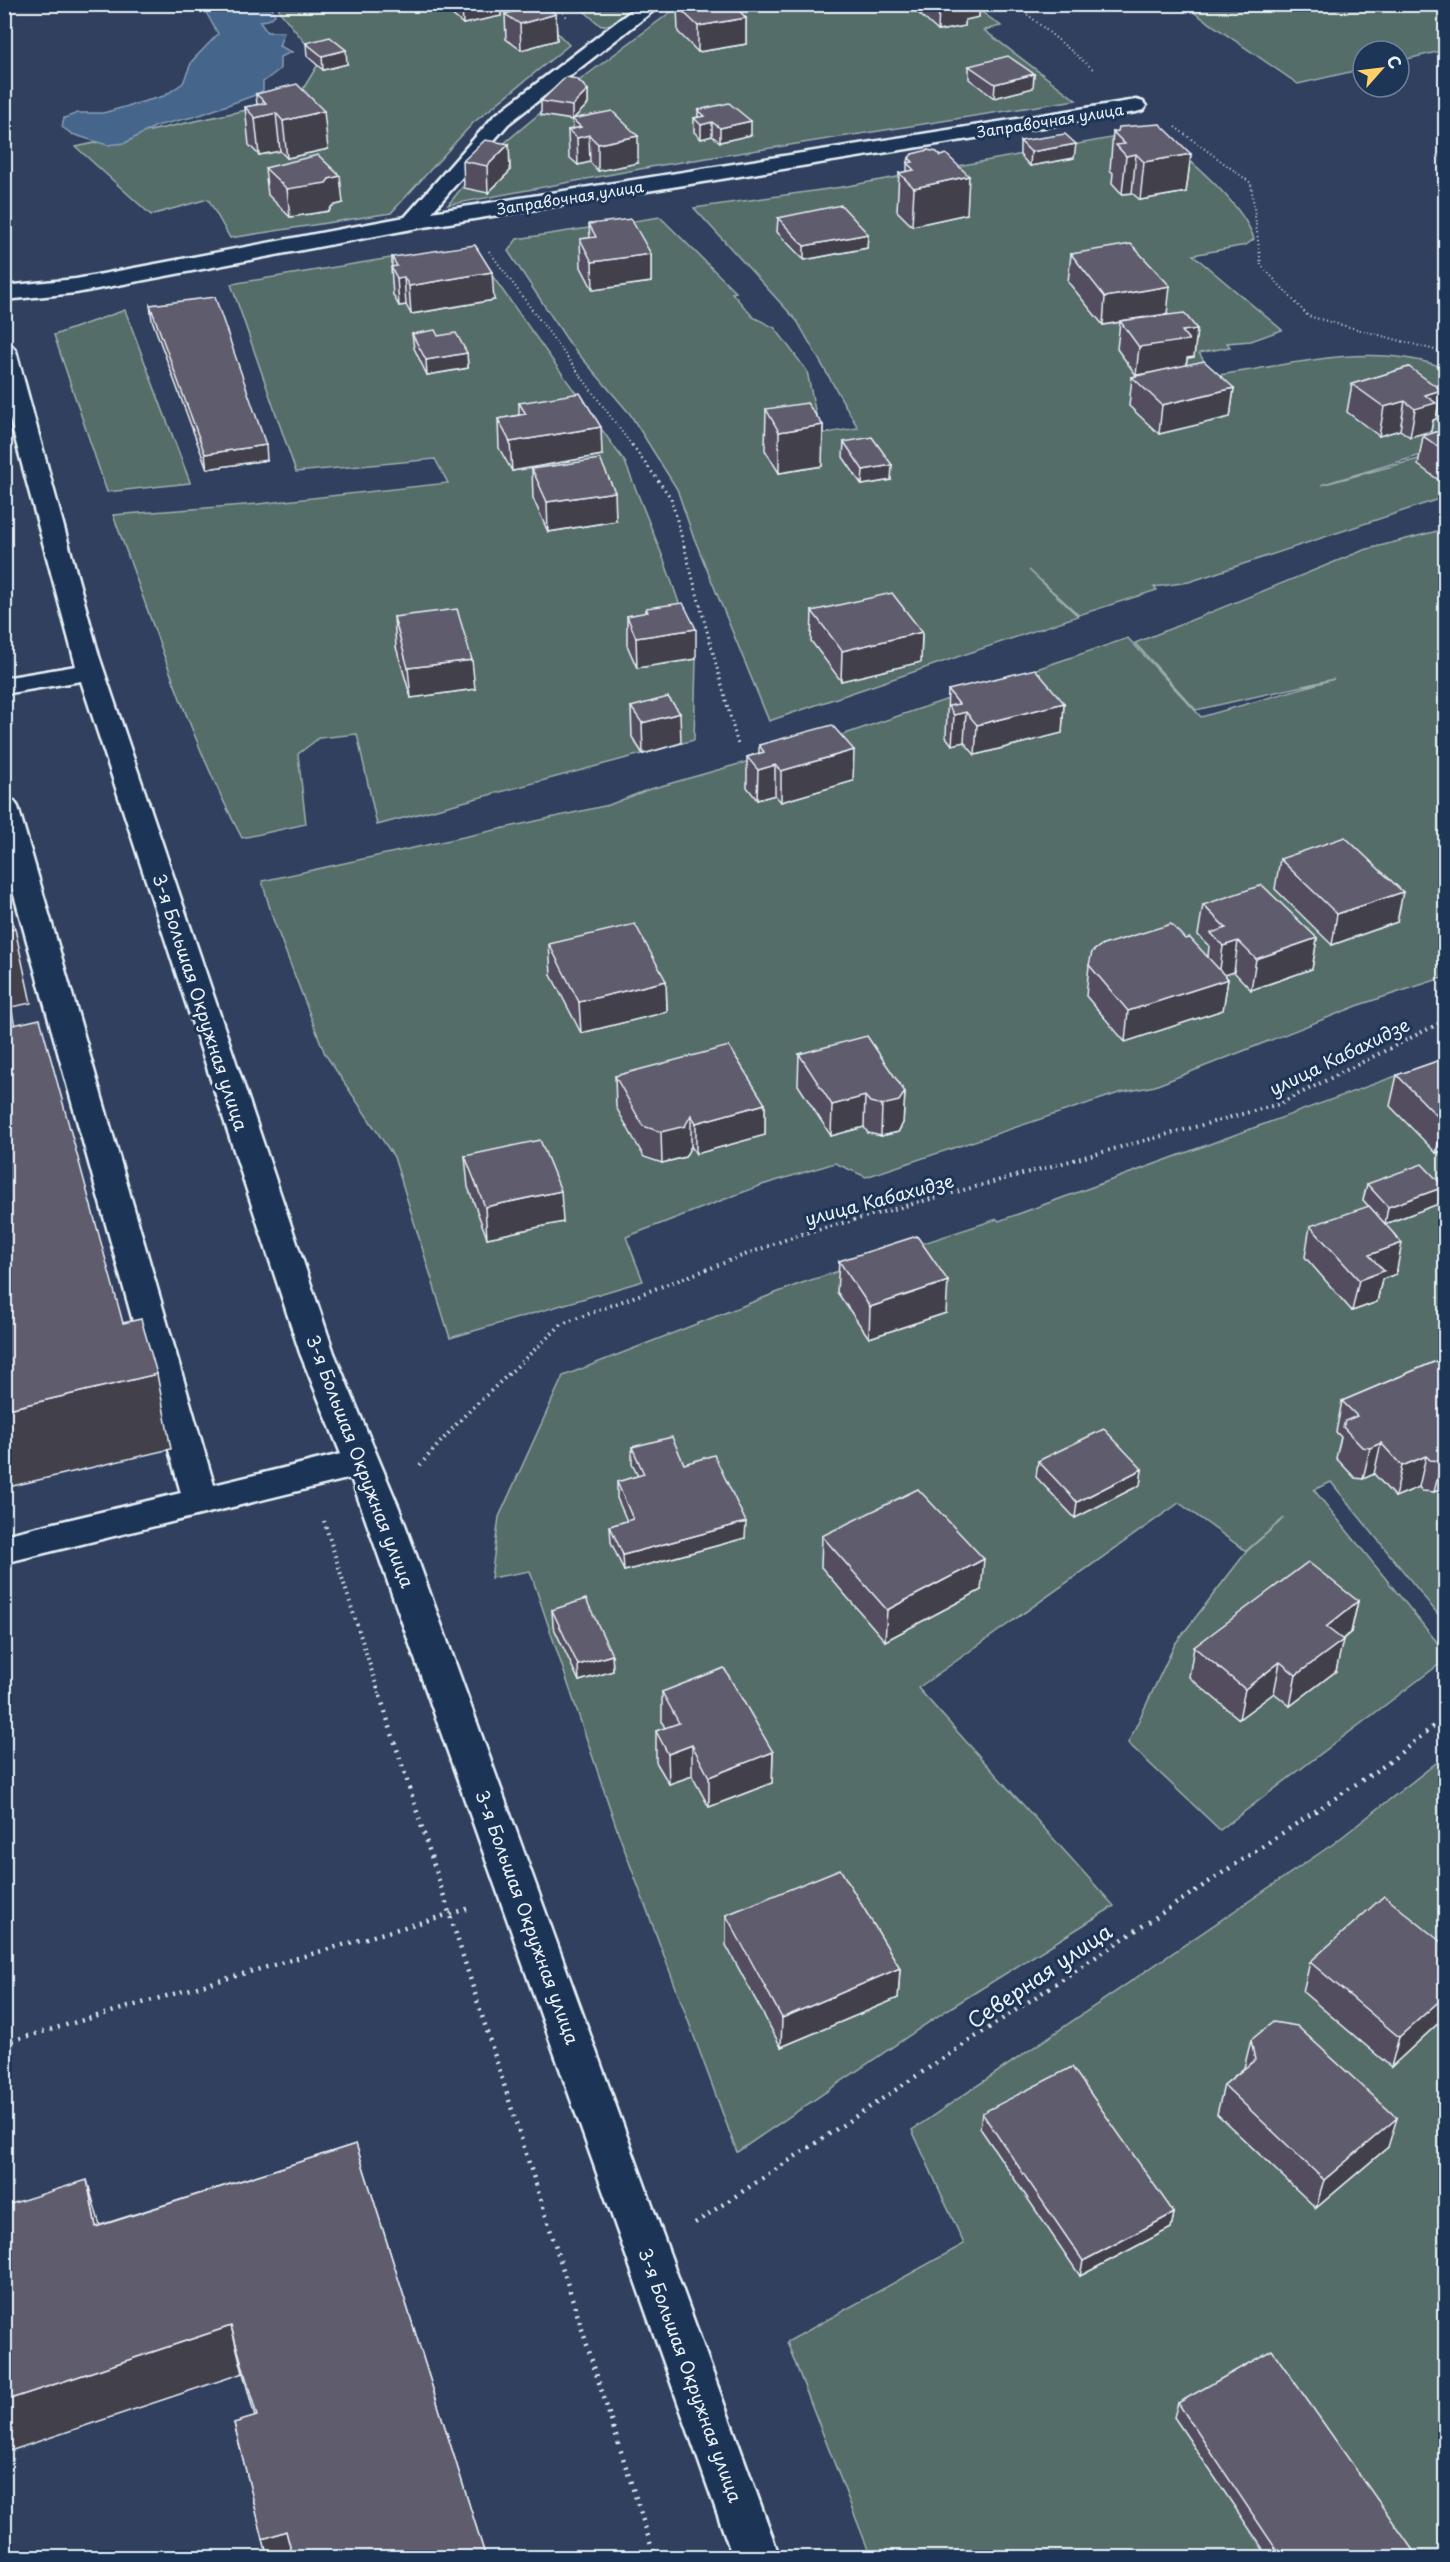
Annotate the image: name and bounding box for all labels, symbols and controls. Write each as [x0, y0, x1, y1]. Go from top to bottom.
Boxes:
north arrow [1351, 39, 1411, 99]
text: С [1382, 51, 1409, 72]
street label: Заправочная улица [975, 97, 1126, 143]
street label: Заправочная улица [495, 174, 646, 220]
street label: 3-я Большая Окружная улица [147, 870, 256, 1135]
street label: улица Кабахидзе [1264, 1010, 1414, 1102]
street label: улица Кабахидзе [801, 1166, 957, 1232]
street label: 3-я Большая Окружная улица [300, 1331, 422, 1592]
street label: 3-я Большая Окружная улица [469, 1786, 587, 2049]
street label: Северная улица [960, 1914, 1119, 2035]
street label: 3-я Большая Окружная улица [632, 2244, 750, 2507]

